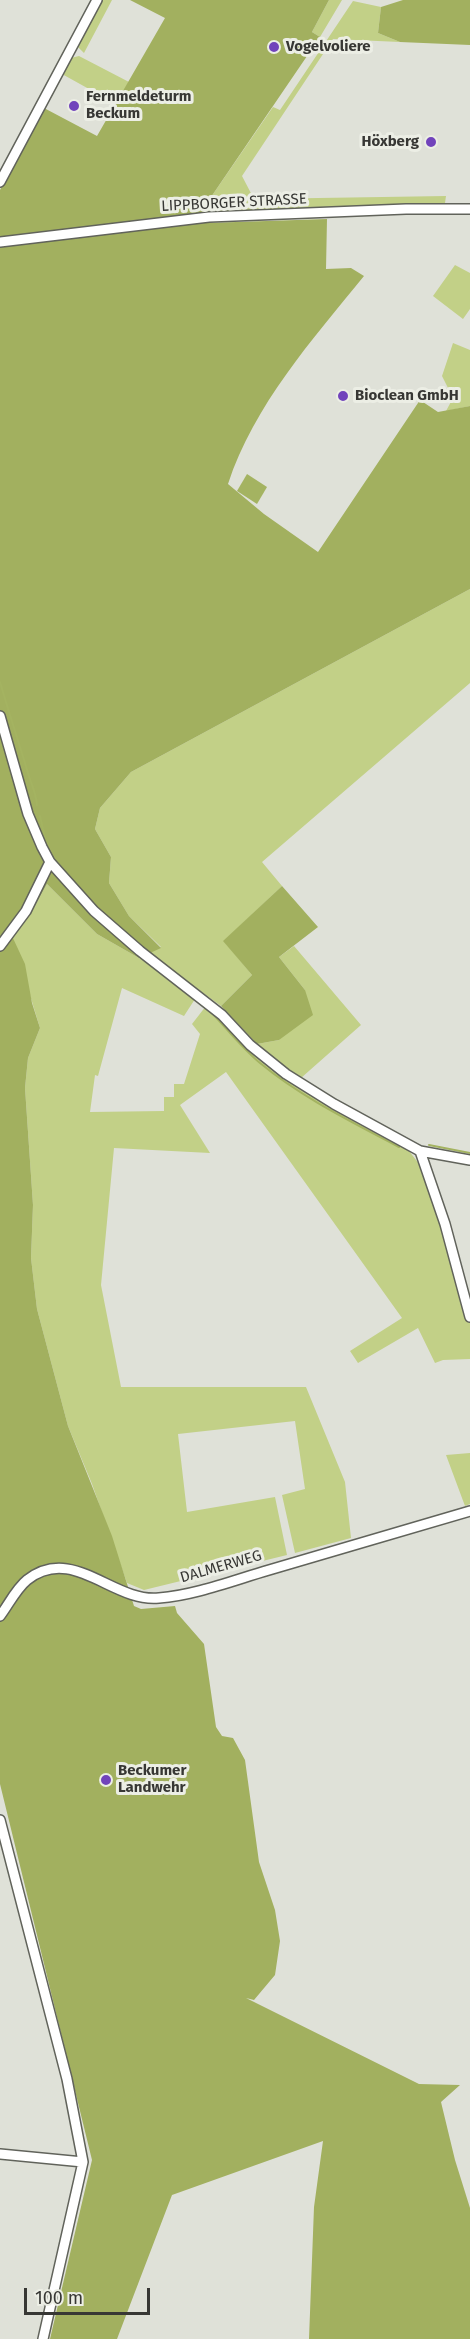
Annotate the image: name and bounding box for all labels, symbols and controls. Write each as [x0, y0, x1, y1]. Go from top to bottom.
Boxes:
place label: Vogelvoliere [286, 38, 371, 56]
marker: Vogelvoliere [267, 40, 281, 54]
place label: Fernmeldeturm Beckum [86, 88, 191, 123]
marker: Fernmeldeturm Beckum [67, 99, 81, 113]
place label: Höxberg [361, 133, 419, 151]
marker: Höxberg [424, 135, 438, 149]
street label: LIPPBORGER STRASSE [161, 190, 307, 216]
place label: Bioclean GmbH [355, 387, 459, 405]
marker: Bioclean GmbH [336, 389, 350, 403]
street label: DALMERWEG [178, 1547, 264, 1587]
place label: Beckumer Landwehr [118, 1762, 186, 1797]
marker: Beckumer Landwehr [99, 1773, 113, 1787]
scale bar [27, 2276, 153, 2314]
text: 100 m [35, 2287, 83, 2309]

